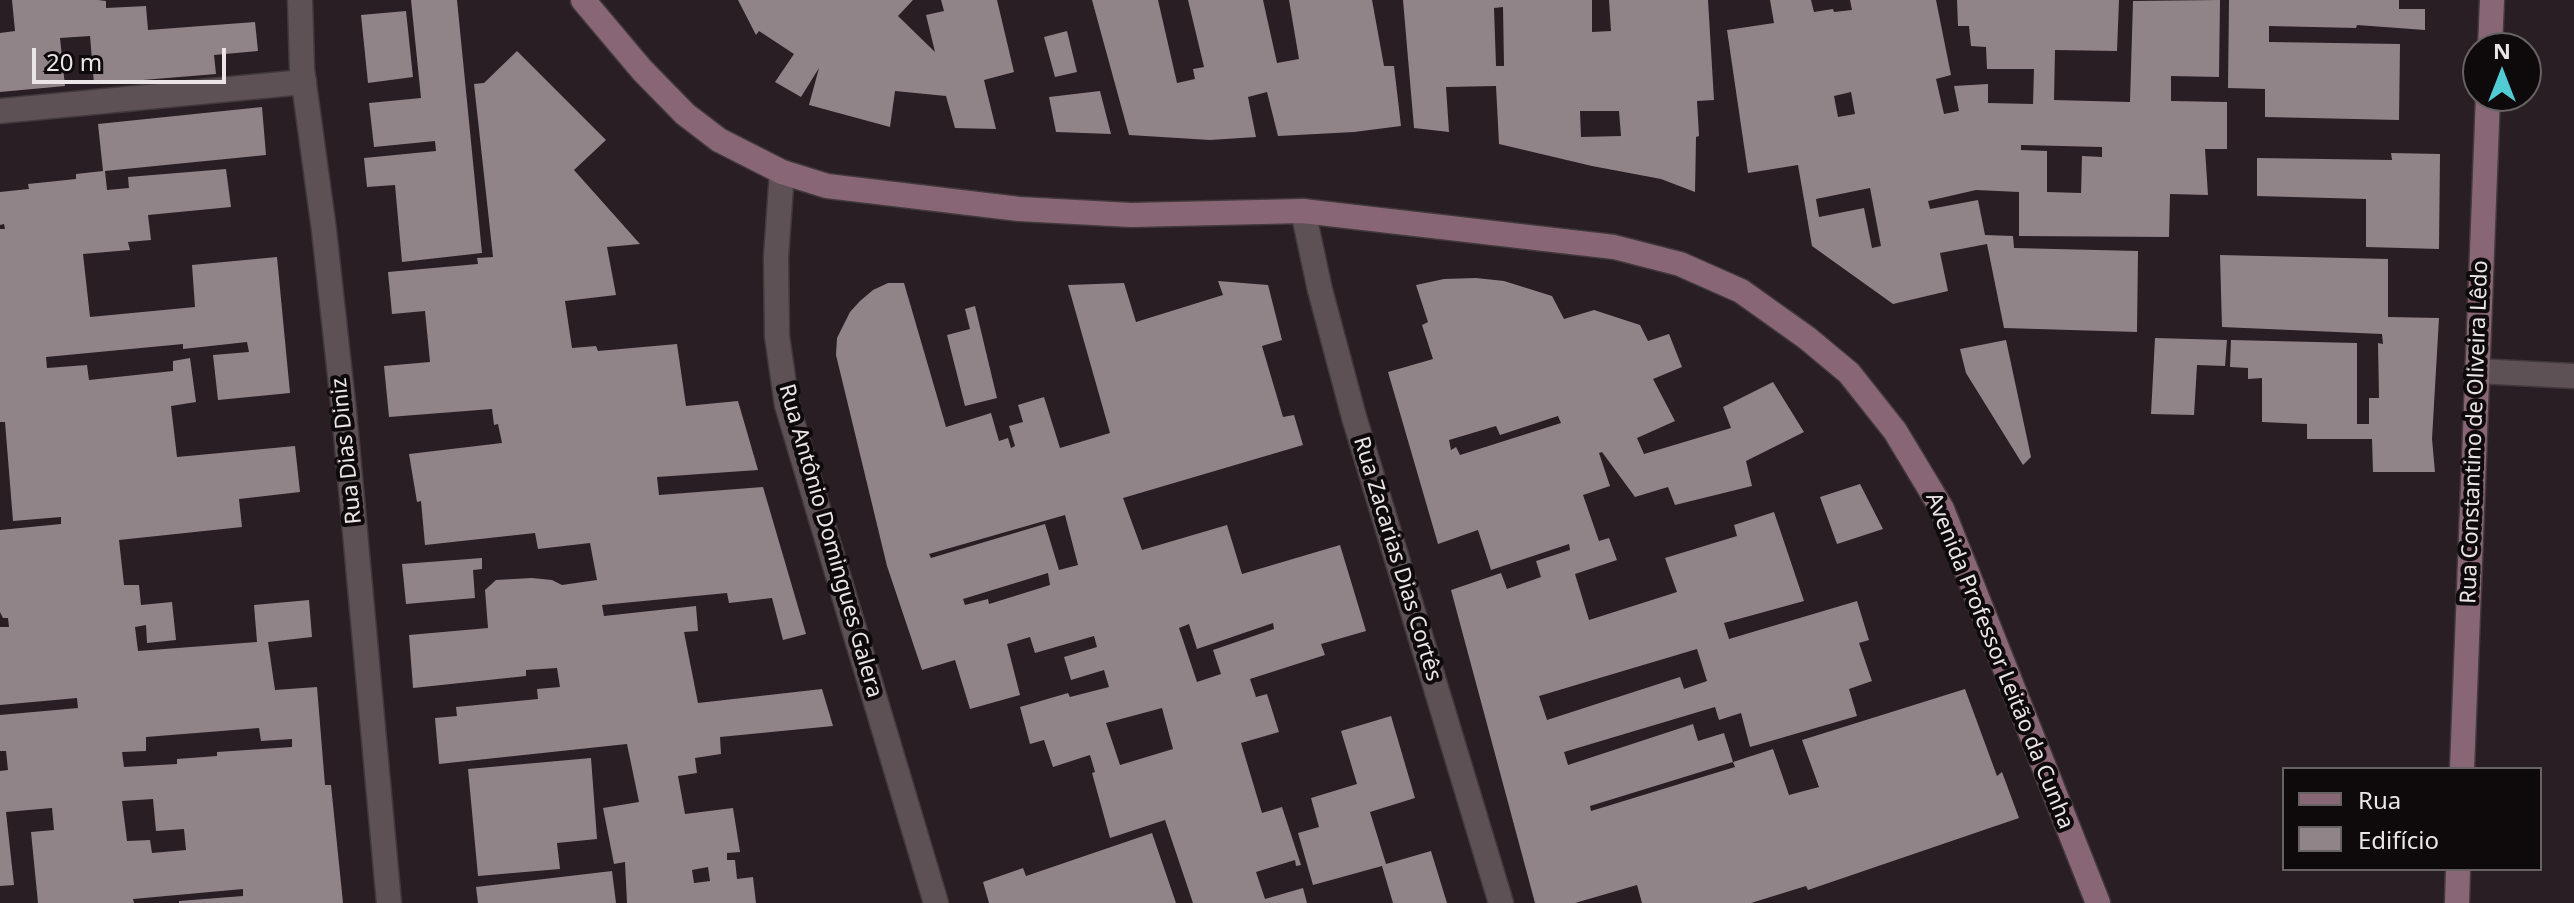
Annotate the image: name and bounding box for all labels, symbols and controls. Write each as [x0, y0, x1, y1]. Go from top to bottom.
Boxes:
scale bar [36, 32, 230, 82]
north arrow [2462, 32, 2542, 112]
text: N [2493, 35, 2511, 65]
text: 20 m [46, 45, 102, 78]
street label: Rua Constantino de Oliveira Lêdo [2456, 260, 2494, 604]
street label: Rua Dias Diniz [326, 377, 368, 525]
street label: Rua Antônio Domingues Galera [773, 381, 887, 701]
street label: Rua Zacarias Dias Cortês [1347, 434, 1447, 684]
street label: Avenida Professor Leitão da Cunha [1919, 489, 2079, 833]
legend [2282, 767, 2542, 871]
text: Rua [2358, 783, 2401, 816]
text: Edifício [2358, 823, 2439, 856]

